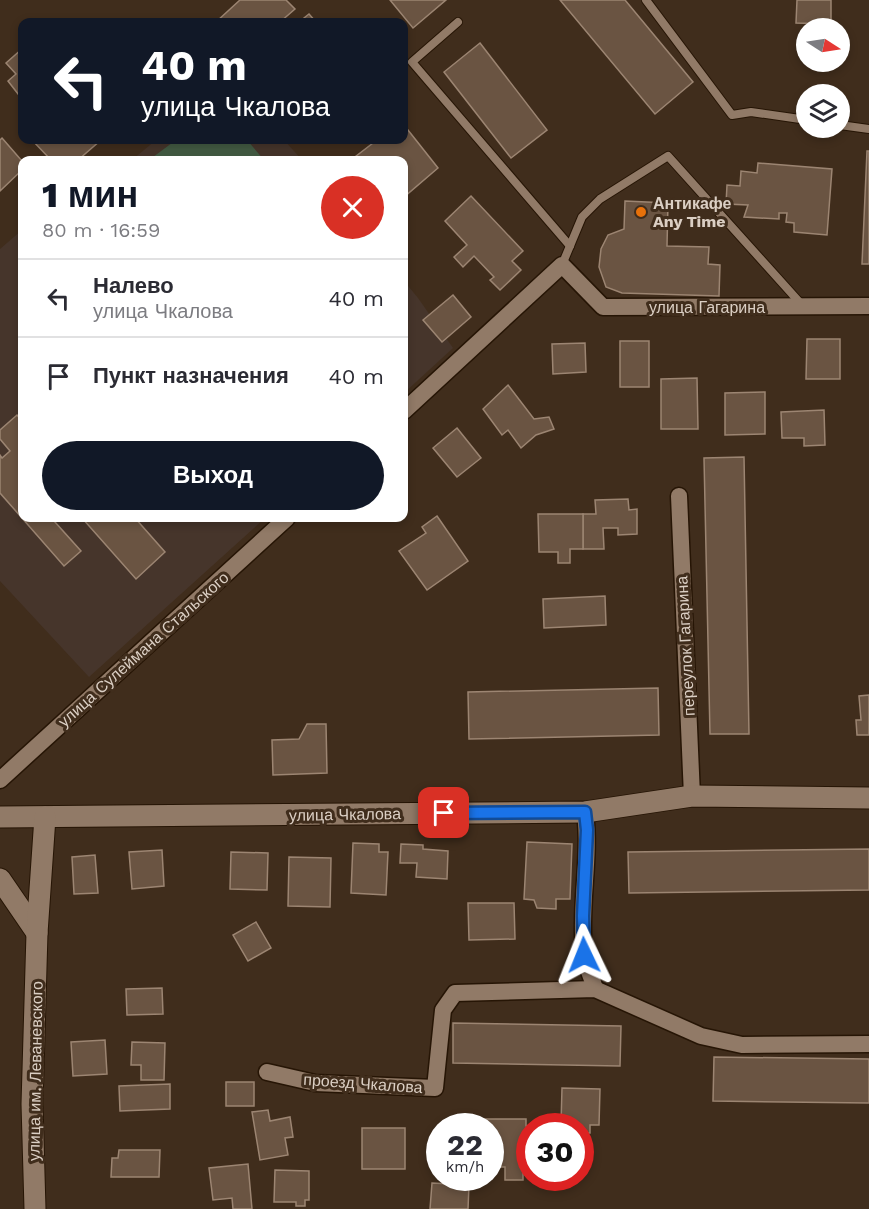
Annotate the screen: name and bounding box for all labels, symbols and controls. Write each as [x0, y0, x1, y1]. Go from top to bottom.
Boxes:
north arrow [796, 18, 850, 72]
map controls [796, 18, 850, 138]
text: 40 m [141, 41, 247, 90]
icon: left [42, 42, 120, 120]
button: layers [796, 84, 850, 138]
text: улица Чкалова [141, 91, 330, 123]
text: 1 мин [42, 174, 138, 216]
button: close [321, 176, 384, 239]
place label: Антикафе Any Time [653, 194, 732, 231]
marker: Антикафе Any Time [634, 205, 648, 219]
text: 80 m · 16:59 [42, 218, 160, 242]
text: Налево [93, 273, 174, 298]
icon: left [42, 282, 75, 315]
text: 40 m [328, 286, 384, 311]
street label: улица Гагарина [649, 298, 765, 317]
text: улица Чкалова [93, 299, 233, 323]
icon: arrive [42, 360, 75, 393]
text: Пункт назначения [93, 363, 289, 388]
text: 40 m [328, 364, 384, 389]
button: Выход [42, 441, 384, 510]
street label: улица Сулеймана Стальского [54, 568, 232, 731]
street label: переулок Гагарина [672, 575, 699, 717]
pin [418, 787, 469, 838]
icon: arrive [427, 796, 460, 829]
street label: улица Чкалова [289, 804, 401, 825]
position arrow [552, 923, 616, 987]
street label: улица им. Леваневского [24, 981, 47, 1161]
street label: проезд Чкалова [303, 1070, 423, 1097]
speed limit sign: 30 [516, 1113, 594, 1191]
text: 22 [447, 1127, 483, 1162]
text: km/h [446, 1158, 484, 1176]

